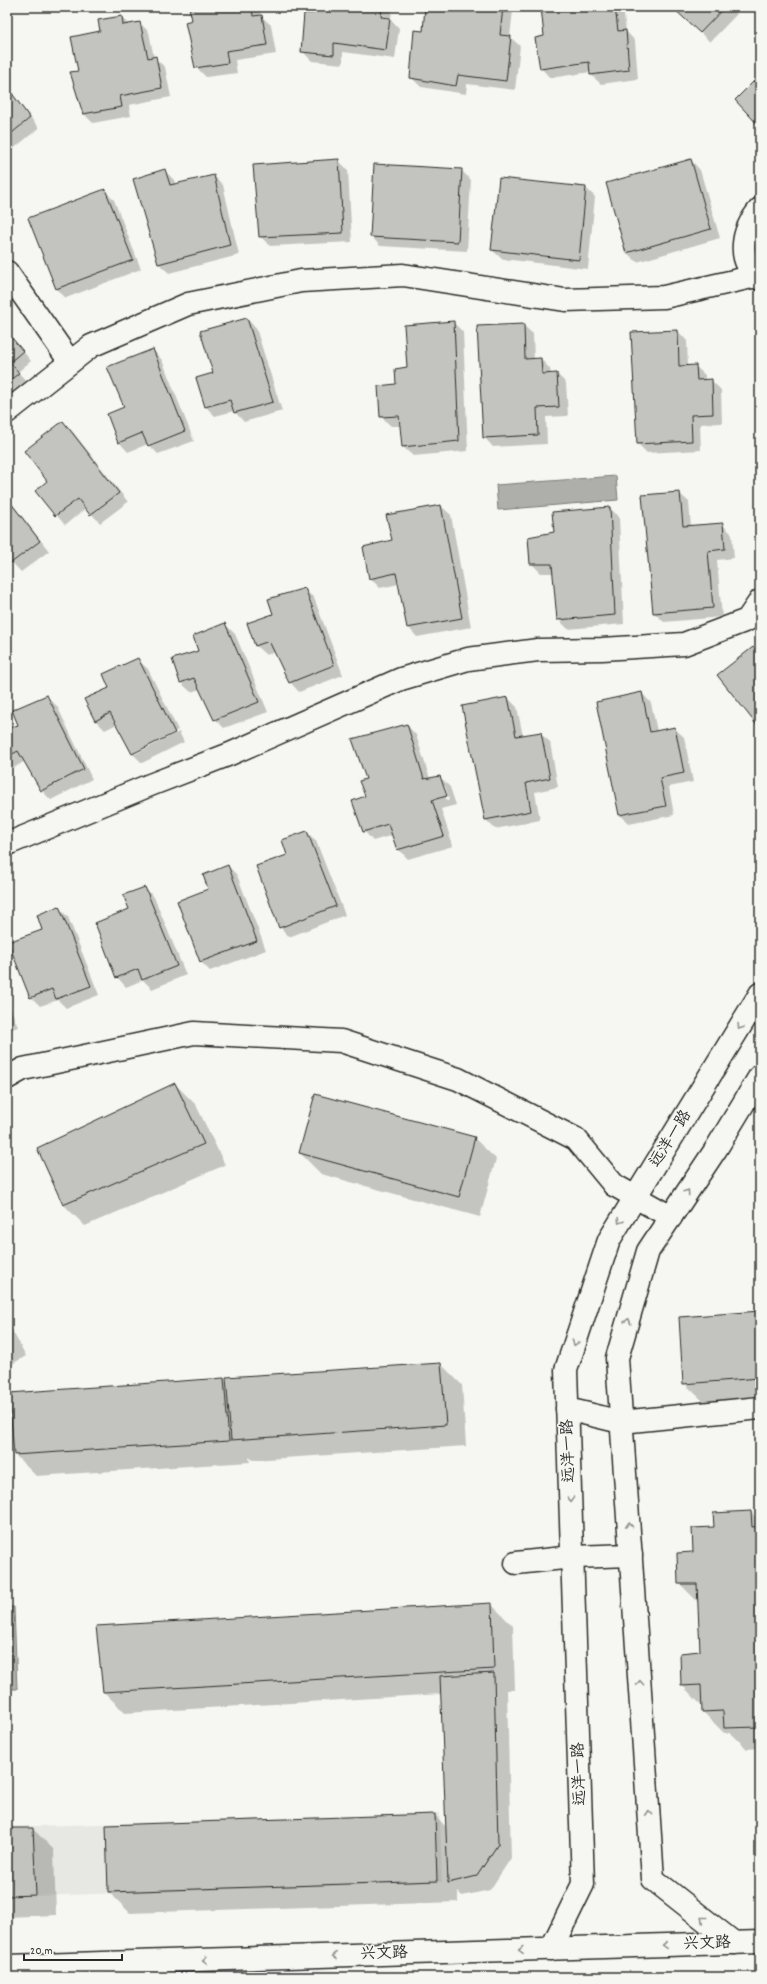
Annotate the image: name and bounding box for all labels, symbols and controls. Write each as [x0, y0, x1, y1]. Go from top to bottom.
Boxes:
one-way arrow [737, 1023, 744, 1030]
street label: 远洋一路 [644, 1106, 698, 1172]
one-way arrow [683, 1189, 690, 1196]
one-way arrow [617, 1217, 625, 1224]
one-way arrow [623, 1318, 632, 1325]
one-way arrow [571, 1339, 580, 1346]
street label: 远洋一路 [556, 1419, 582, 1483]
one-way arrow [566, 1496, 575, 1502]
one-way arrow [624, 1522, 633, 1528]
one-way arrow [635, 1680, 644, 1686]
street label: 远洋一路 [567, 1742, 593, 1806]
one-way arrow [644, 1810, 653, 1816]
one-way arrow [701, 1916, 708, 1923]
street label: 兴文路 [683, 1932, 731, 1956]
scale bar [24, 1936, 122, 1962]
one-way arrow [662, 1941, 668, 1949]
street label: 兴文路 [360, 1942, 408, 1966]
text: 20 m [30, 1943, 53, 1960]
one-way arrow [518, 1946, 524, 1954]
one-way arrow [332, 1951, 338, 1960]
one-way arrow [202, 1955, 208, 1964]

